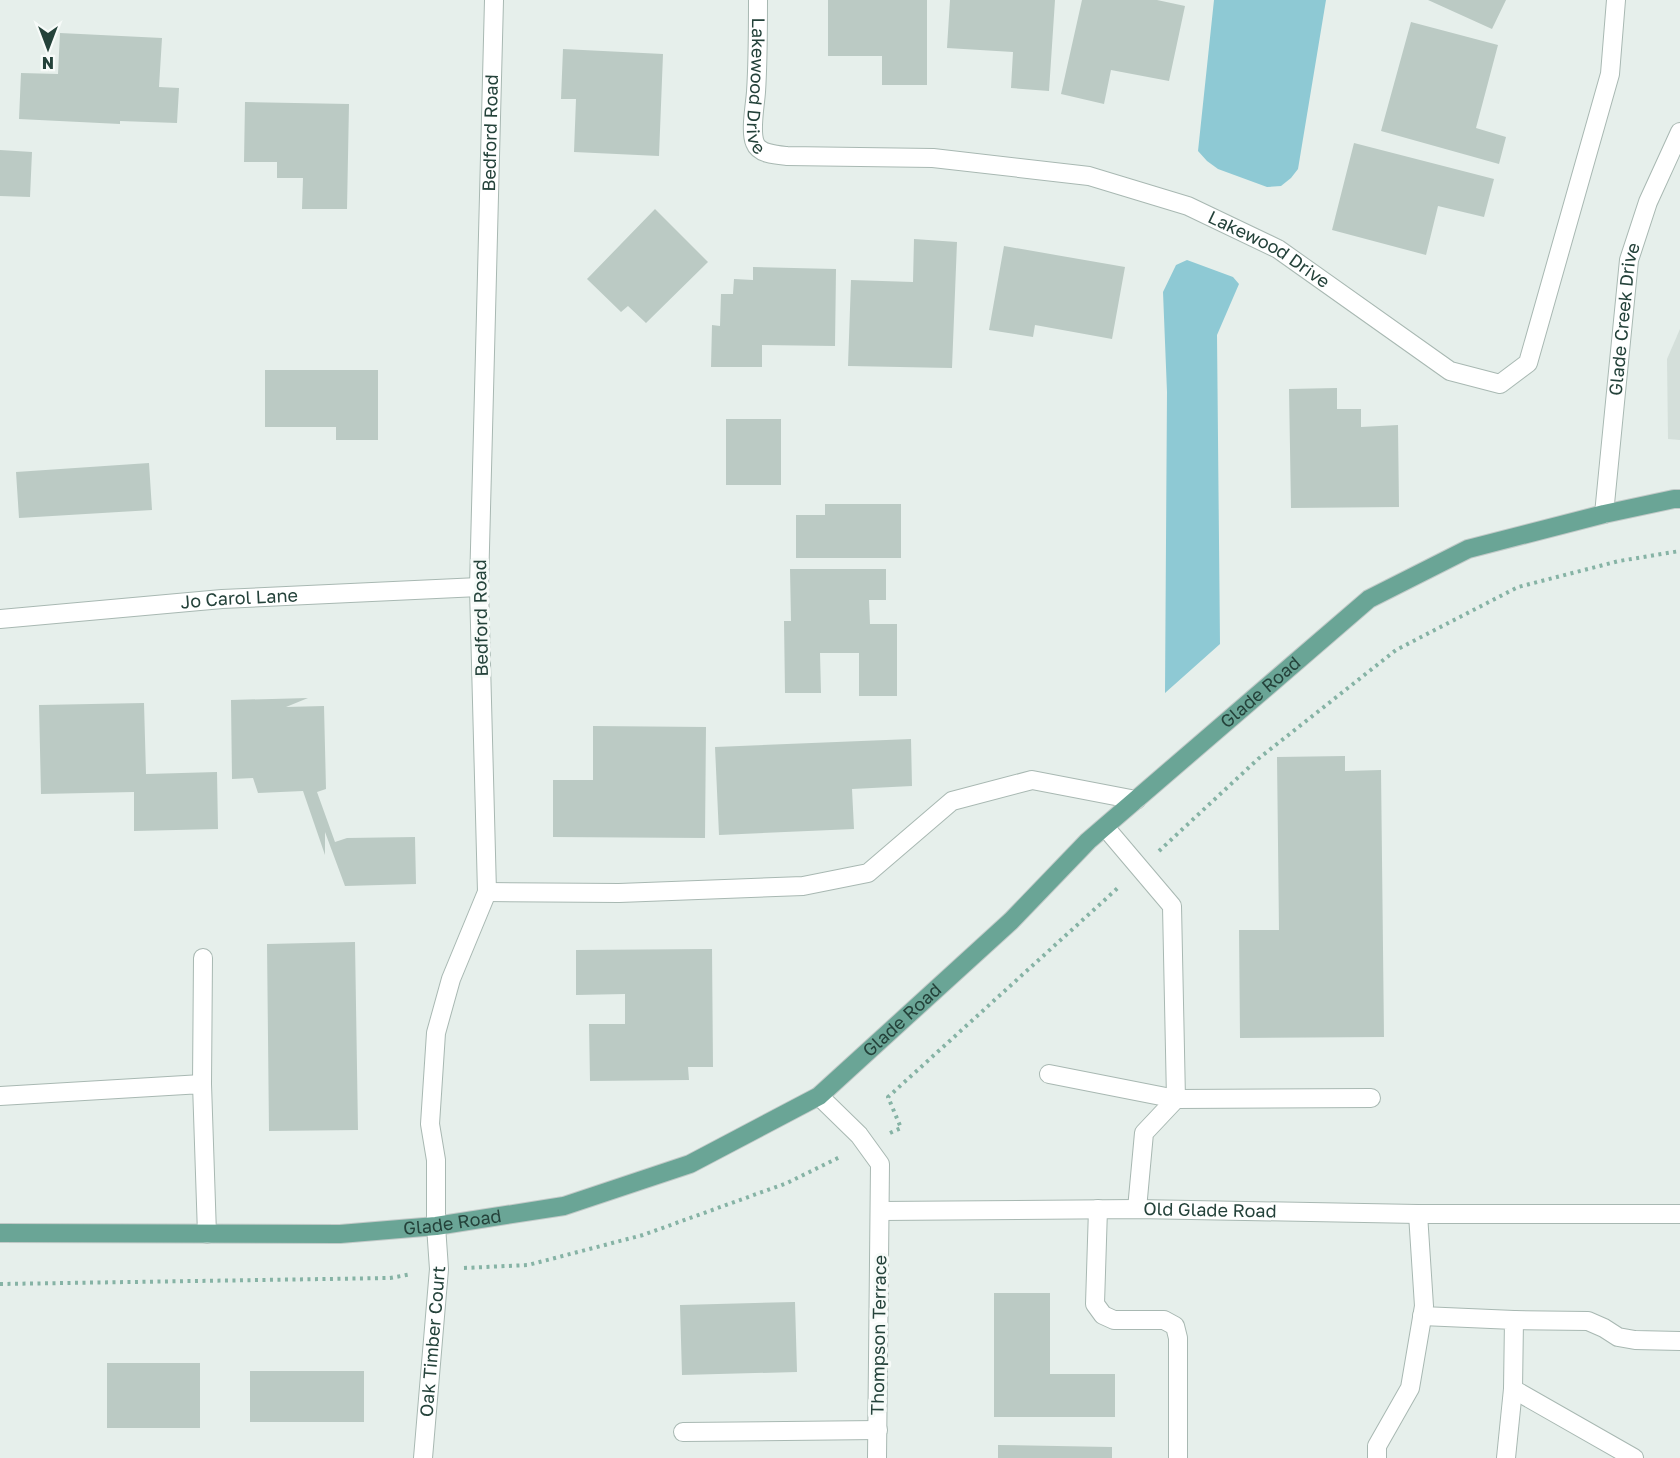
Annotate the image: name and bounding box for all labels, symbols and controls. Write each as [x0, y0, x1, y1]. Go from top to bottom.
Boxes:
north arrow [18, 18, 78, 78]
street label: Lakewood Drive [743, 18, 770, 159]
text: N [42, 53, 54, 73]
street label: Bedford Road [477, 74, 502, 192]
street label: Lakewood Drive [1205, 205, 1334, 292]
street label: Glade Creek Drive [1604, 239, 1644, 397]
street label: Bedford Road [468, 559, 492, 677]
street label: Jo Carol Lane [179, 583, 298, 613]
street label: Glade Road [1215, 651, 1304, 732]
street label: Glade Road [858, 978, 945, 1061]
street label: Old Glade Road [1143, 1197, 1277, 1221]
street label: Glade Road [402, 1204, 503, 1239]
street label: Thompson Terrace [866, 1255, 890, 1415]
street label: Oak Timber Court [415, 1265, 449, 1418]

